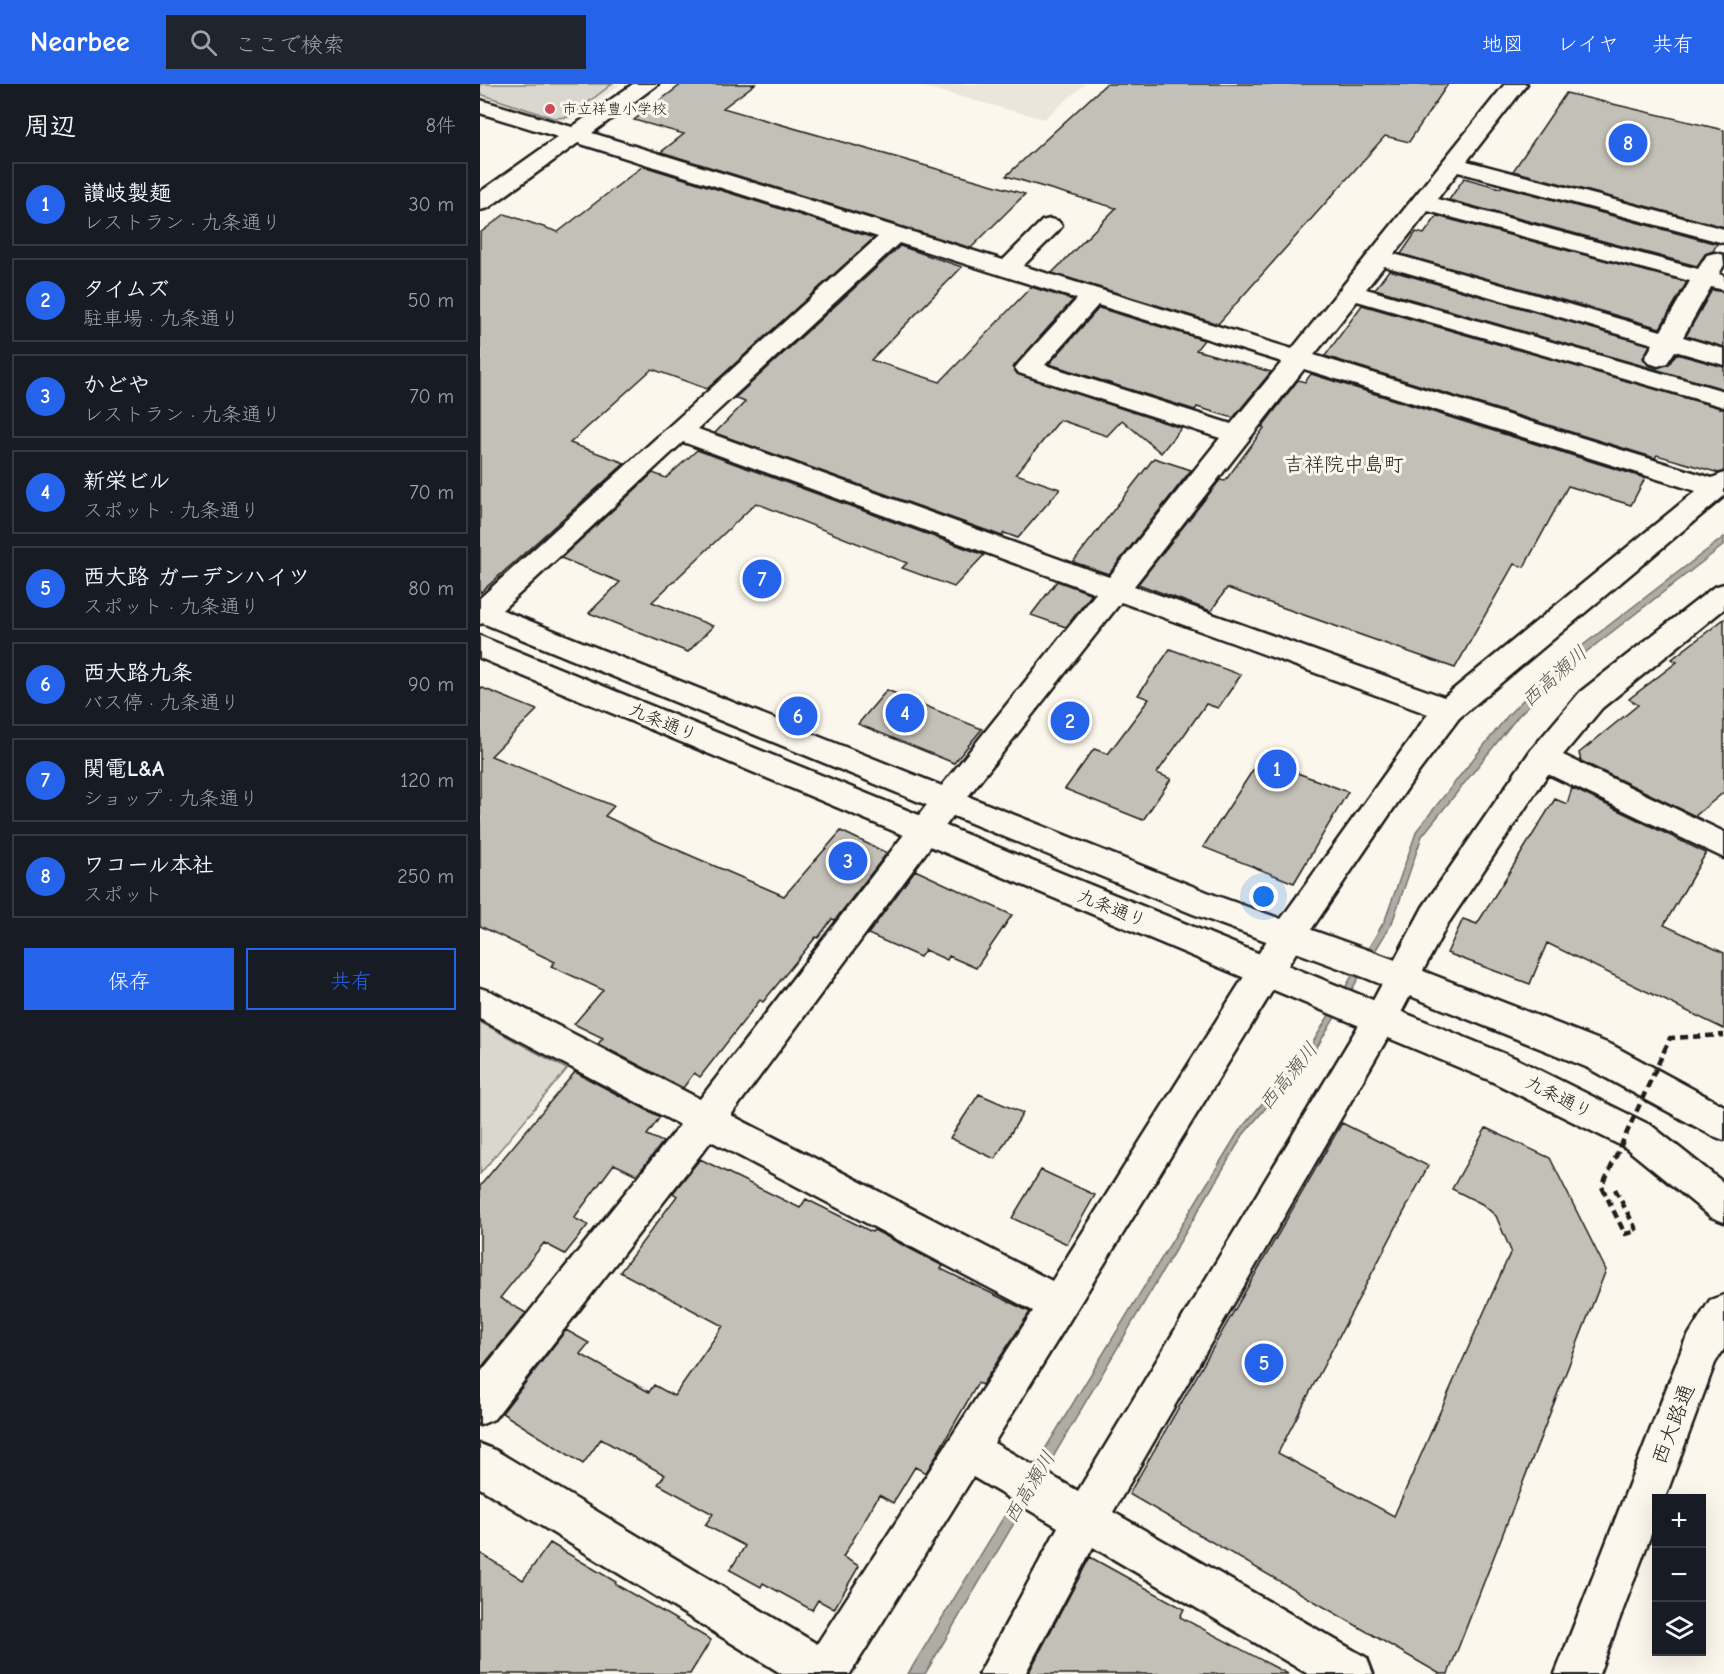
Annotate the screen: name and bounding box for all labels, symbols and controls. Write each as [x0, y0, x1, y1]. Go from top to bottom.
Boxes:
search box [166, 15, 586, 69]
text: Nearbee [30, 26, 130, 58]
icon: search [187, 26, 220, 59]
text: ここで検索 [235, 32, 345, 58]
text: 地図 [1482, 32, 1524, 56]
text: レイヤ [1557, 32, 1619, 56]
text: 共有 [1652, 32, 1694, 56]
place label: 市立祥豊小学校 [562, 100, 667, 118]
marker: 市立祥豊小学校 [543, 102, 557, 116]
text: 周辺 [24, 112, 76, 142]
text: 8件 [426, 114, 456, 137]
pin: 8 [1608, 120, 1648, 166]
text: 讃岐製麺 [83, 180, 171, 206]
text: 1 [42, 193, 49, 216]
text: 30 m [408, 193, 454, 216]
text: レストラン · 九条通り [83, 211, 281, 234]
text: タイムズ [83, 276, 169, 302]
text: 2 [41, 289, 50, 312]
text: 50 m [408, 289, 454, 312]
text: 駐車場 · 九条通り [83, 307, 240, 330]
text: かどや [83, 372, 150, 398]
text: 3 [41, 385, 50, 408]
text: 70 m [409, 385, 454, 408]
text: レストラン · 九条通り [83, 403, 281, 426]
district label: 吉祥院中島町 [1284, 453, 1404, 476]
text: 新栄ビル [83, 468, 171, 494]
text: 4 [41, 481, 50, 504]
text: 70 m [409, 481, 454, 504]
text: スポット · 九条通り [83, 499, 260, 522]
pin: 7 [742, 556, 782, 602]
text: 西大路 ガーデンハイツ [83, 564, 310, 590]
text: 5 [40, 577, 51, 600]
text: 80 m [408, 577, 454, 600]
text: スポット · 九条通り [83, 595, 260, 618]
water label: 西高瀬川 [1517, 641, 1592, 712]
text: 西大路九条 [83, 660, 193, 686]
text: 6 [40, 673, 51, 696]
text: 90 m [408, 673, 454, 696]
pin: 4 [886, 690, 924, 736]
text: バス停 · 九条通り [83, 691, 240, 714]
pin: 6 [778, 694, 818, 738]
pin: 2 [1050, 698, 1090, 744]
street label: 九条通り [626, 699, 700, 746]
pin: 1 [1258, 746, 1296, 792]
text: 関電L&A [83, 756, 164, 782]
text: 7 [41, 769, 50, 792]
text: 120 m [400, 769, 454, 792]
text: ショップ · 九条通り [83, 787, 259, 810]
pin: 3 [828, 838, 868, 884]
text: ワコール本社 [83, 852, 214, 878]
text: 8 [40, 865, 51, 888]
text: 250 m [397, 865, 454, 888]
your location [1249, 882, 1278, 911]
text: スポット [83, 883, 163, 906]
street label: 九条通り [1075, 885, 1149, 932]
button: 保存 [24, 948, 234, 1010]
button: 共有 [246, 948, 456, 1010]
water label: 西高瀬川 [1254, 1038, 1322, 1115]
street label: 九条通り [1522, 1072, 1596, 1123]
pin: 5 [1244, 1340, 1284, 1386]
street label: 西大路通 [1647, 1380, 1699, 1468]
water label: 西高瀬川 [999, 1447, 1060, 1527]
map controls [1652, 1494, 1706, 1656]
button: + [1652, 1494, 1706, 1548]
button: − [1652, 1548, 1706, 1602]
button: layers [1652, 1602, 1706, 1656]

